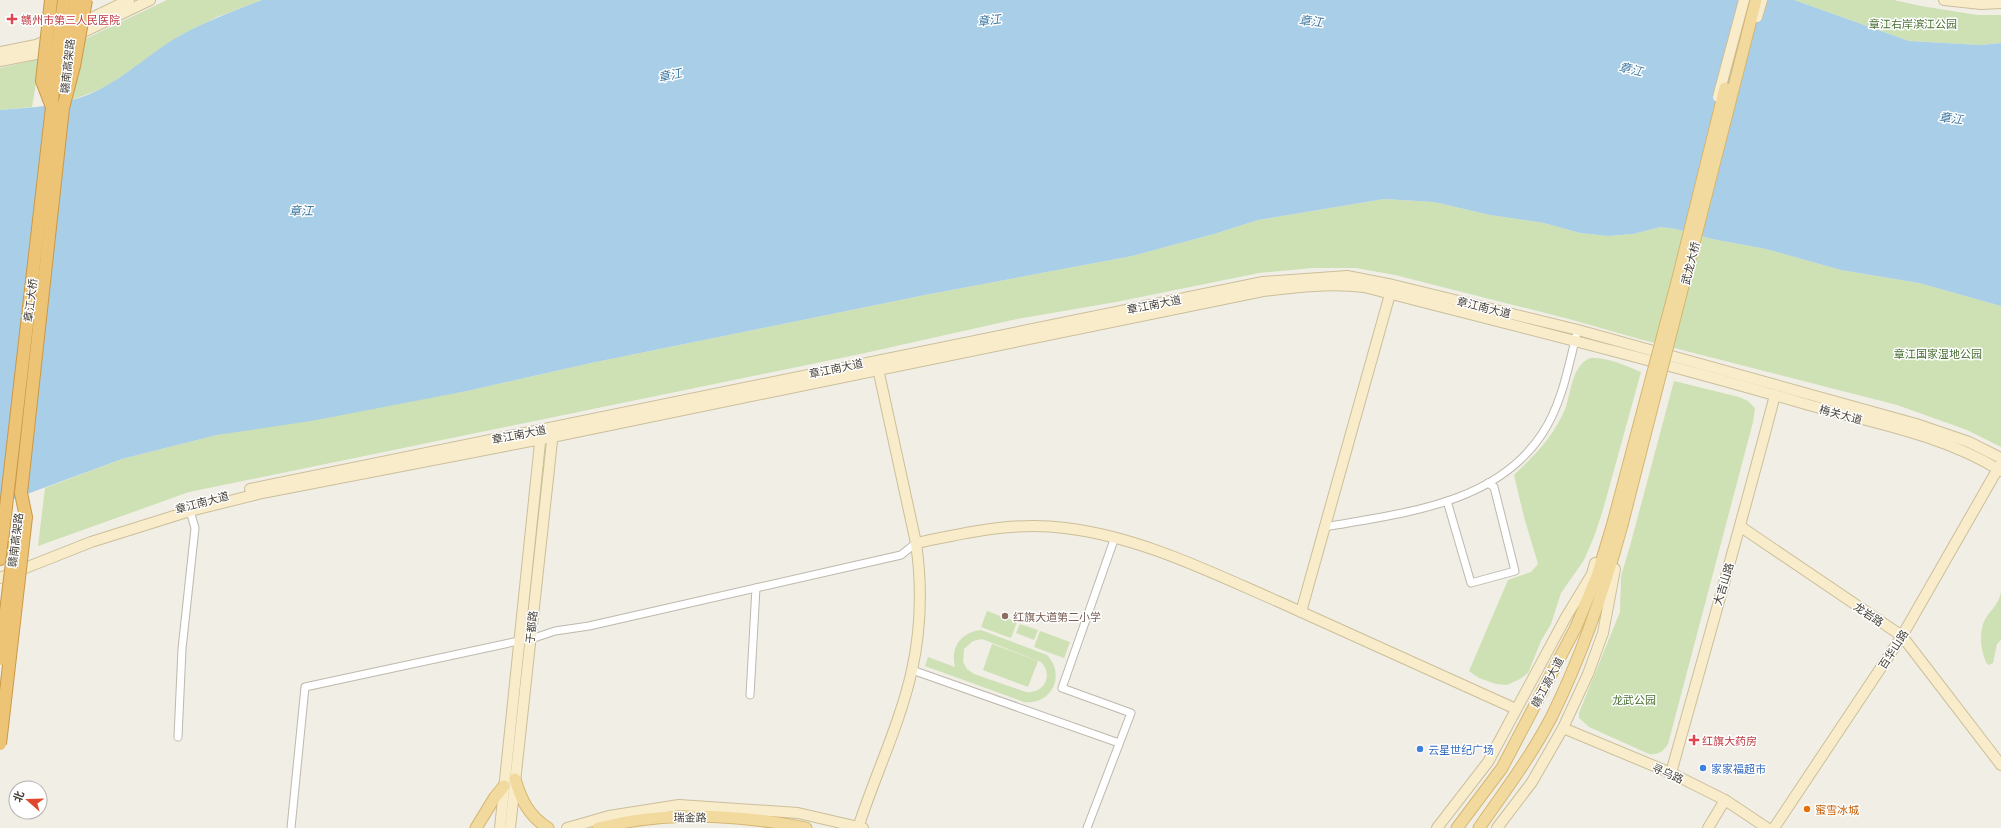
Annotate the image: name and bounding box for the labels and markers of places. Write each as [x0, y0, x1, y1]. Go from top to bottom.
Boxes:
marker: 赣州市第三人民医院 [6, 13, 18, 25]
place label: 赣州市第三人民医院 [21, 13, 120, 26]
place label: 红旗大道第二小学 [1013, 610, 1101, 623]
marker: 红旗大道第二小学 [1000, 611, 1010, 621]
place label: 红旗大药房 [1702, 734, 1757, 747]
marker: 红旗大药房 [1689, 735, 1699, 745]
place label: 云星世纪广场 [1428, 743, 1494, 756]
marker: 云星世纪广场 [1415, 744, 1425, 754]
place label: 家家福超市 [1711, 762, 1766, 775]
marker: 家家福超市 [1698, 763, 1708, 773]
place label: 蜜雪冰城 [1815, 803, 1859, 816]
marker: 蜜雪冰城 [1802, 804, 1812, 814]

